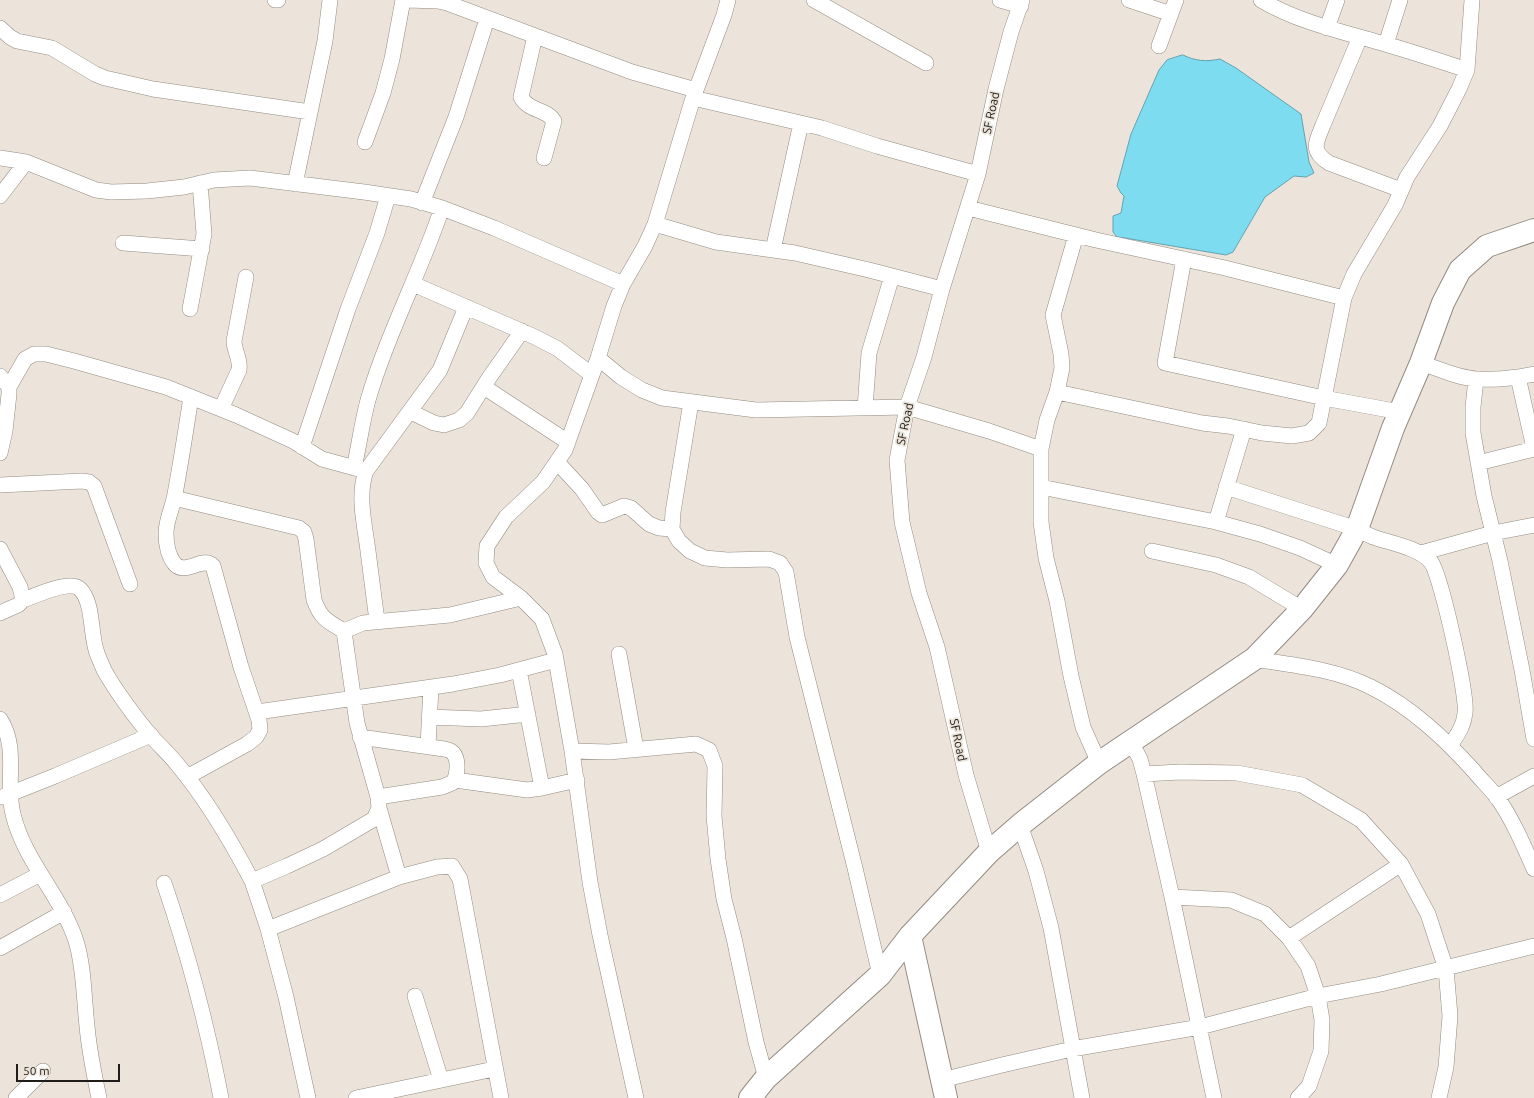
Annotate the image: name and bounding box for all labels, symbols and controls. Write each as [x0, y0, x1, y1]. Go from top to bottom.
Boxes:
street label: SF Road [979, 90, 1003, 136]
street label: SF Road [893, 401, 917, 447]
street label: SF Road [946, 717, 970, 763]
scale bar [18, 1056, 122, 1082]
text: 50 m [23, 1064, 50, 1077]

